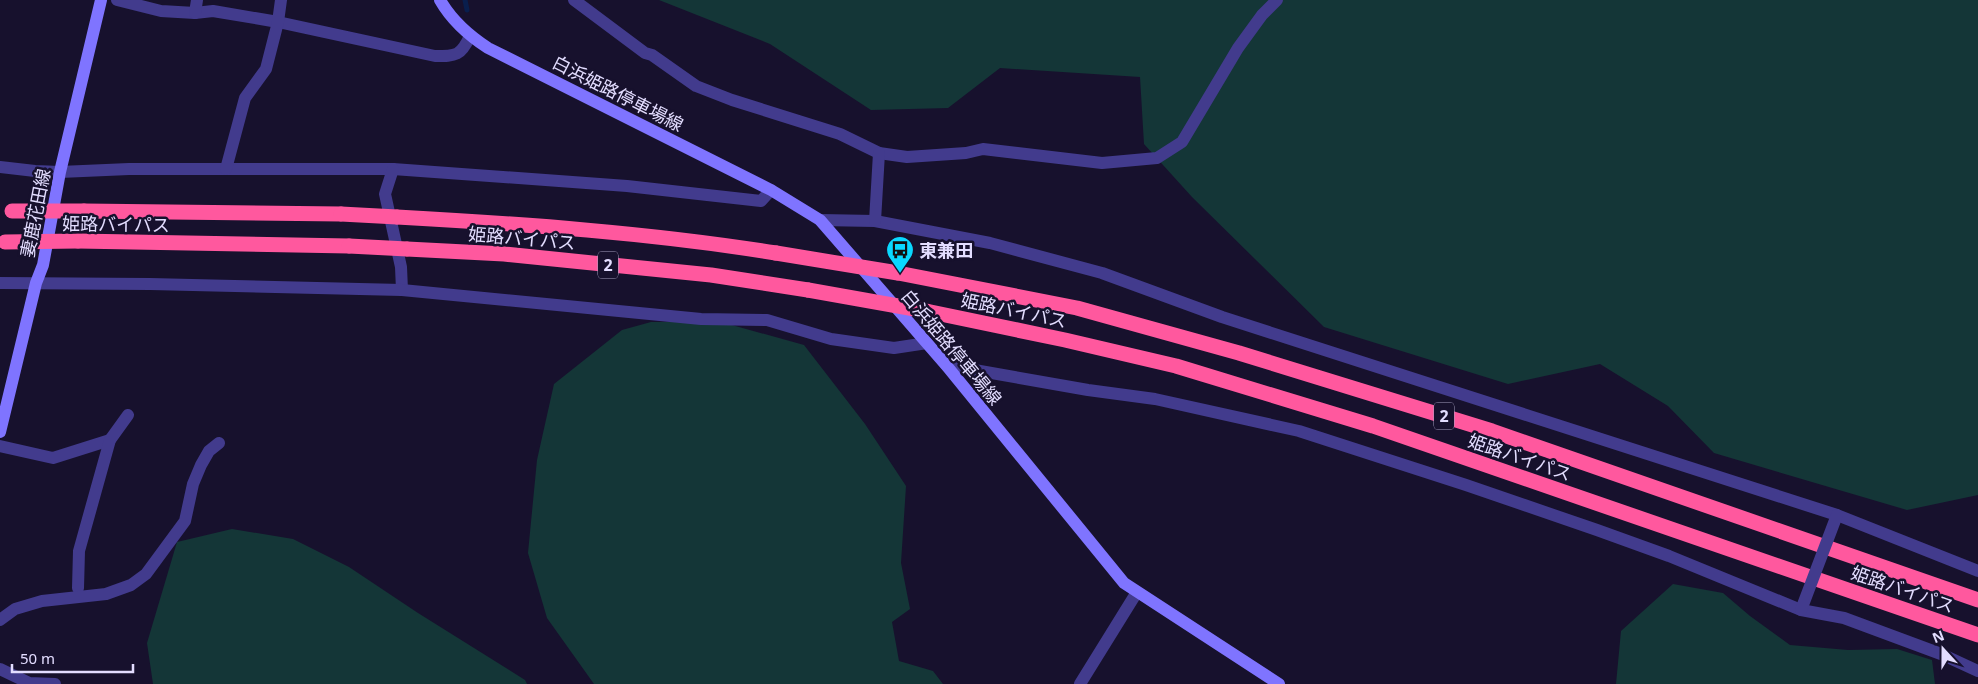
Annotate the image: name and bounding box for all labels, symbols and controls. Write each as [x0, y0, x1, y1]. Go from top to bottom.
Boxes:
street label: 白浜姫路停車場線 [548, 50, 688, 136]
street label: 妻鹿花田線 [15, 167, 55, 259]
street label: 姫路バイパス [62, 211, 170, 237]
street label: 姫路バイパス [467, 221, 577, 255]
bus stop icon: 東兼田 [885, 235, 915, 274]
place label: 東兼田 [919, 238, 973, 262]
road number: 2 [598, 252, 618, 278]
street label: 白浜姫路停車場線 [897, 284, 1007, 410]
street label: 姫路バイパス [959, 287, 1069, 333]
road number: 2 [1434, 402, 1454, 430]
street label: 姫路バイパス [1465, 428, 1575, 486]
street label: 姫路バイパス [1848, 560, 1958, 618]
north arrow [1918, 624, 1968, 674]
text: N [1929, 625, 1947, 647]
scale bar [12, 642, 134, 674]
text: 50 m [20, 648, 55, 668]

